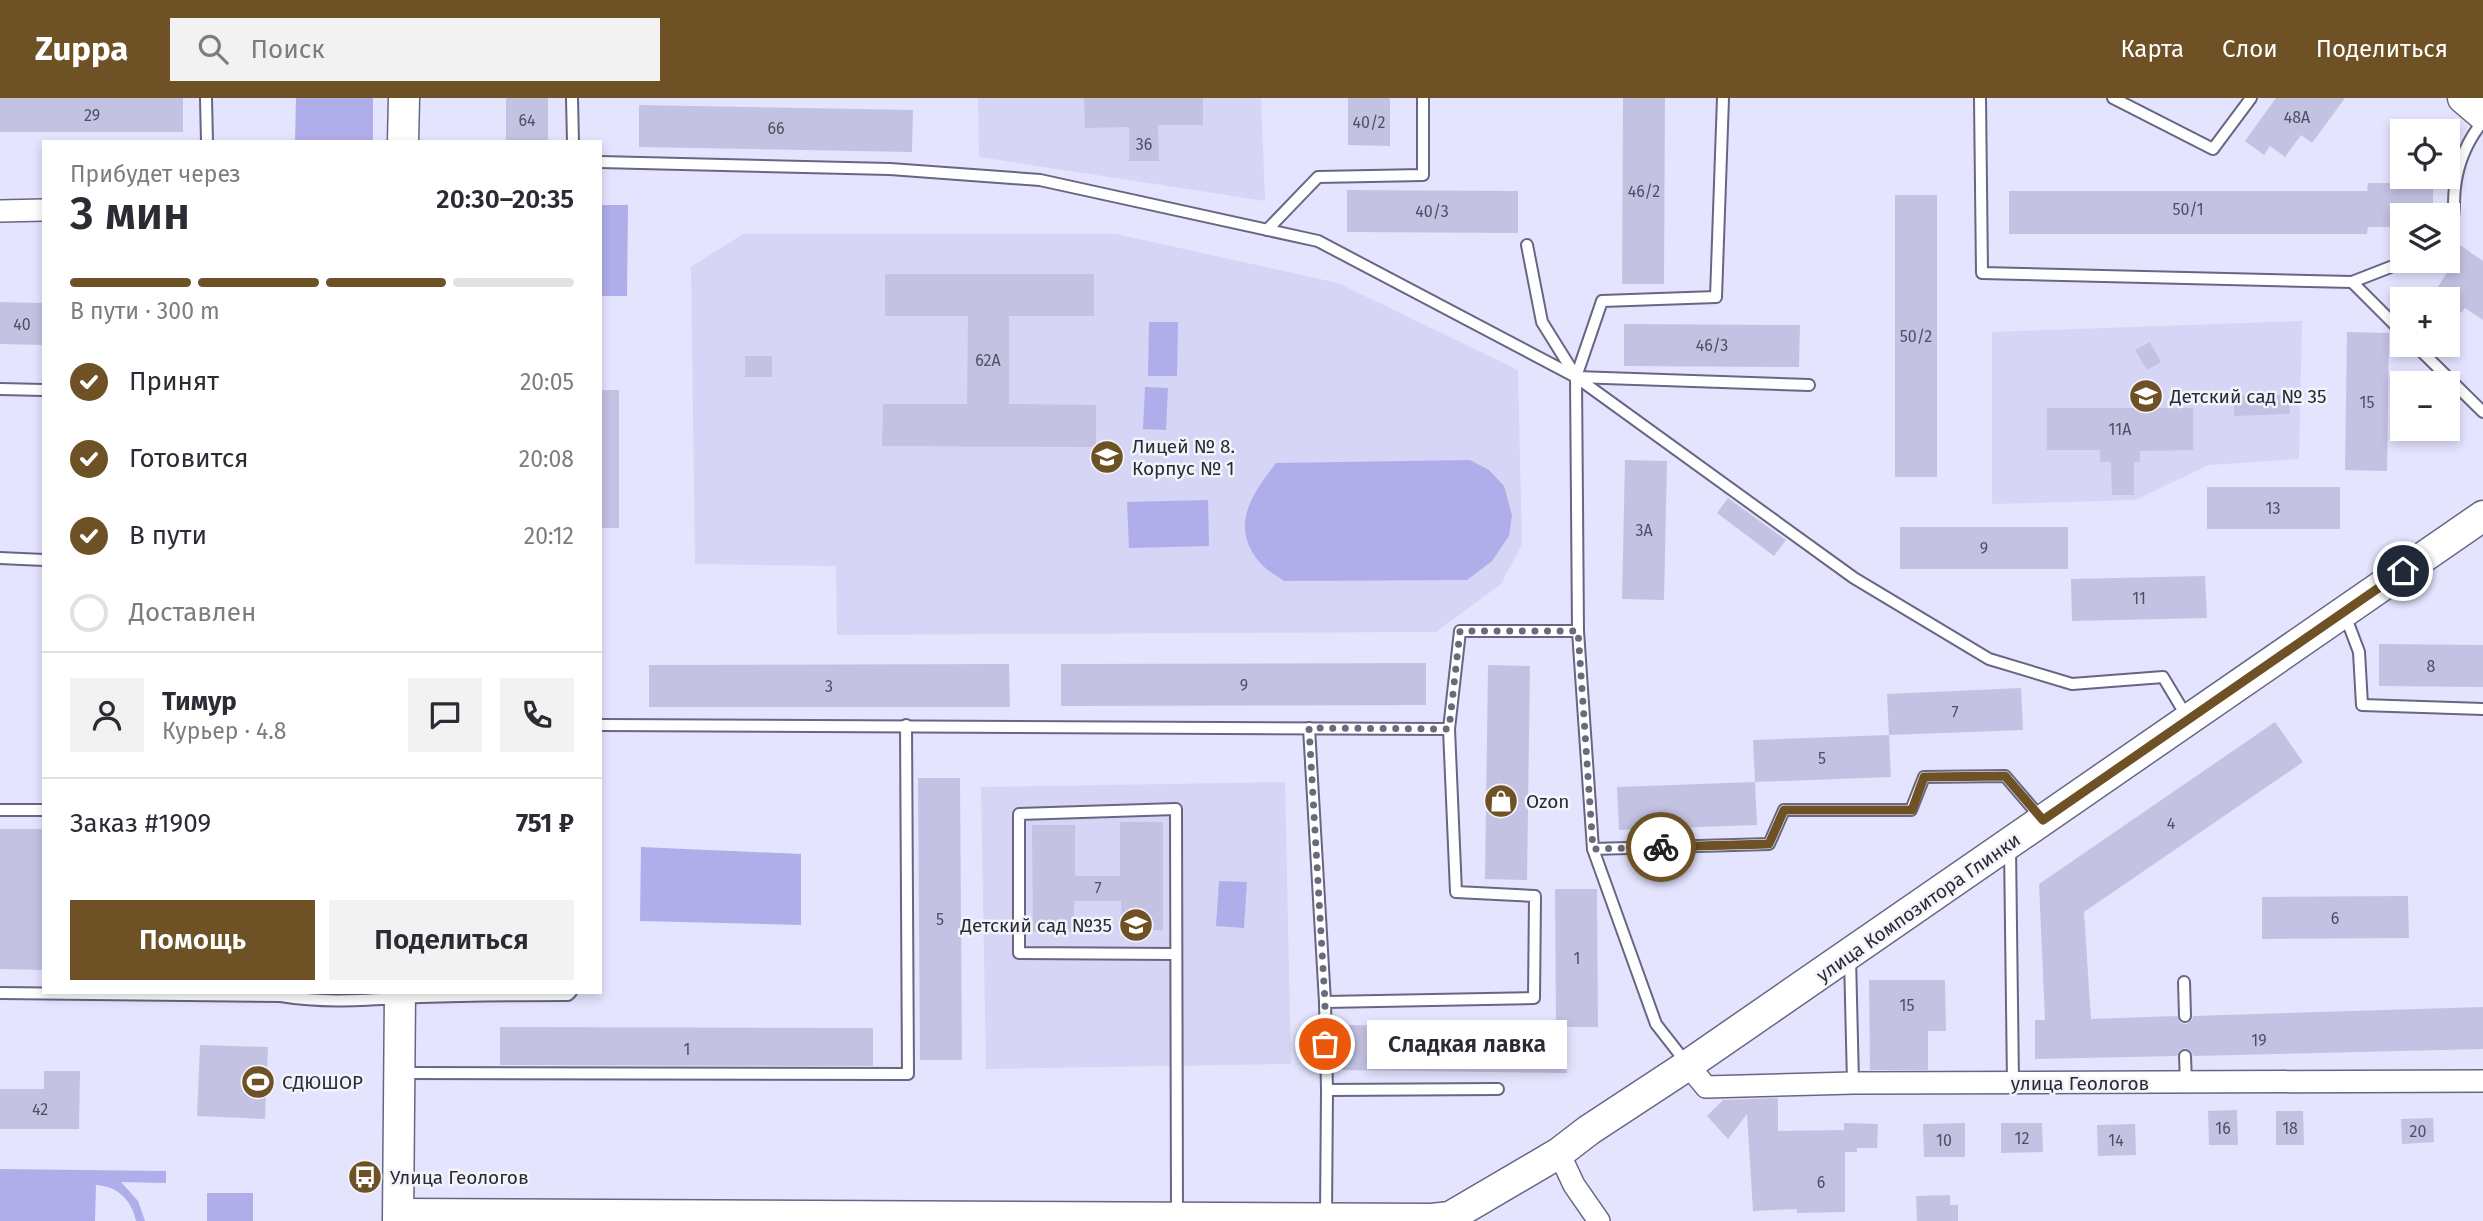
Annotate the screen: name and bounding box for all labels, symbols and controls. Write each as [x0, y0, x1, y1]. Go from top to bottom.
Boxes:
search box [170, 18, 660, 81]
text: Zuppa [35, 29, 128, 69]
icon: search [194, 30, 232, 68]
text: Поиск [250, 34, 325, 65]
text: Карта [2120, 35, 2184, 63]
text: Слои [2222, 35, 2278, 63]
text: Поделиться [2316, 35, 2448, 63]
house number: 29 [84, 106, 100, 125]
house number: 48А [2284, 108, 2311, 127]
house number: 64 [518, 111, 536, 130]
house number: 40/2 [1352, 113, 1386, 132]
house number: 66 [767, 119, 785, 138]
map controls [2390, 119, 2460, 441]
button: locate [2390, 119, 2460, 189]
house number: 36 [1136, 135, 1152, 154]
text: Прибудет через [70, 160, 241, 188]
house number: 46/2 [1628, 182, 1660, 201]
text: 20:30–20:35 [436, 184, 574, 215]
text: 3 мин [70, 186, 190, 241]
house number: 50/1 [2172, 200, 2204, 219]
house number: 40/3 [1415, 202, 1449, 221]
button: layers [2390, 203, 2460, 273]
button: + [2390, 287, 2460, 357]
text: В пути · 300 m [70, 297, 220, 325]
house number: 40 [13, 315, 31, 334]
house number: 50/2 [1900, 327, 1932, 346]
house number: 46/3 [1696, 336, 1728, 355]
house number: 62А [975, 351, 1002, 370]
icon: check [70, 363, 108, 401]
text: Принят [129, 366, 219, 397]
text: 20:05 [520, 368, 574, 396]
button: − [2390, 371, 2460, 441]
school or university icon: Детский сад № 35 [2127, 377, 2165, 415]
place label: Детский сад № 35 [2169, 385, 2327, 408]
house number: 15 [2360, 393, 2374, 412]
house number: 11А [2109, 420, 2132, 439]
place label: Лицей № 8. Корпус № 1 [1132, 435, 1235, 480]
school or university icon: Лицей № 8. Корпус № 1 [1088, 438, 1126, 476]
icon: check [70, 440, 108, 478]
text: Готовится [129, 443, 249, 474]
text: 20:08 [519, 445, 574, 473]
house number: 13 [2266, 499, 2280, 518]
icon: check [70, 517, 108, 555]
text: В пути [129, 520, 207, 551]
house number: 3А [1635, 521, 1653, 540]
text: 20:12 [524, 522, 574, 550]
house number: 9 [1980, 539, 1988, 558]
pin [2373, 541, 2433, 601]
icon: home [2384, 552, 2422, 590]
house number: 11 [2132, 589, 2146, 608]
text: Доставлен [129, 597, 256, 628]
house number: 8 [2427, 657, 2436, 676]
house number: 9 [1240, 676, 1248, 695]
house number: 3 [825, 677, 833, 696]
button: person [70, 678, 144, 752]
button: chat [408, 678, 482, 752]
button: phone [500, 678, 574, 752]
text: Тимур [162, 686, 237, 717]
house number: 7 [1951, 703, 1959, 722]
text: Курьер · 4.8 [162, 717, 287, 745]
house number: 5 [1818, 749, 1826, 768]
shop icon: Ozon [1482, 782, 1520, 820]
place label: Ozon [1526, 790, 1569, 813]
text: Заказ #1909 [70, 808, 211, 839]
text: 751 ₽ [516, 808, 574, 839]
courier [1626, 812, 1696, 882]
house number: 4 [2167, 814, 2176, 833]
icon: bike [1642, 828, 1680, 866]
street label: улица Композитора Глинки [1812, 828, 2025, 987]
house number: 7 [1094, 879, 1102, 898]
button: Помощь [70, 900, 315, 980]
button: Поделиться [329, 900, 574, 980]
school or university icon: Детский сад №35 [1117, 906, 1155, 944]
house number: 6 [2331, 909, 2339, 928]
house number: 5 [936, 910, 944, 929]
place label: Детский сад №35 [959, 914, 1112, 937]
house number: 1 [1574, 949, 1580, 968]
house number: 15 [1900, 996, 1914, 1015]
pin [1295, 1014, 1355, 1074]
callout: Сладкая лавка [1367, 1020, 1566, 1068]
icon: bag [1306, 1025, 1344, 1063]
text: Сладкая лавка [1388, 1030, 1546, 1058]
house number: 19 [2251, 1031, 2267, 1050]
house number: 1 [684, 1040, 690, 1059]
sports icon: СДЮШОР [239, 1063, 277, 1101]
place label: СДЮШОР [282, 1071, 363, 1094]
street label: улица Геологов [2011, 1072, 2149, 1095]
house number: 42 [32, 1100, 48, 1119]
house number: 16 [2215, 1119, 2231, 1138]
house number: 18 [2282, 1119, 2298, 1138]
house number: 20 [2410, 1122, 2426, 1141]
house number: 12 [2015, 1129, 2029, 1148]
house number: 10 [1936, 1131, 1952, 1150]
house number: 14 [2108, 1131, 2124, 1150]
bus stop icon: Улица Геологов [346, 1158, 384, 1196]
place label: Улица Геологов [390, 1166, 529, 1189]
house number: 6 [1817, 1173, 1825, 1192]

